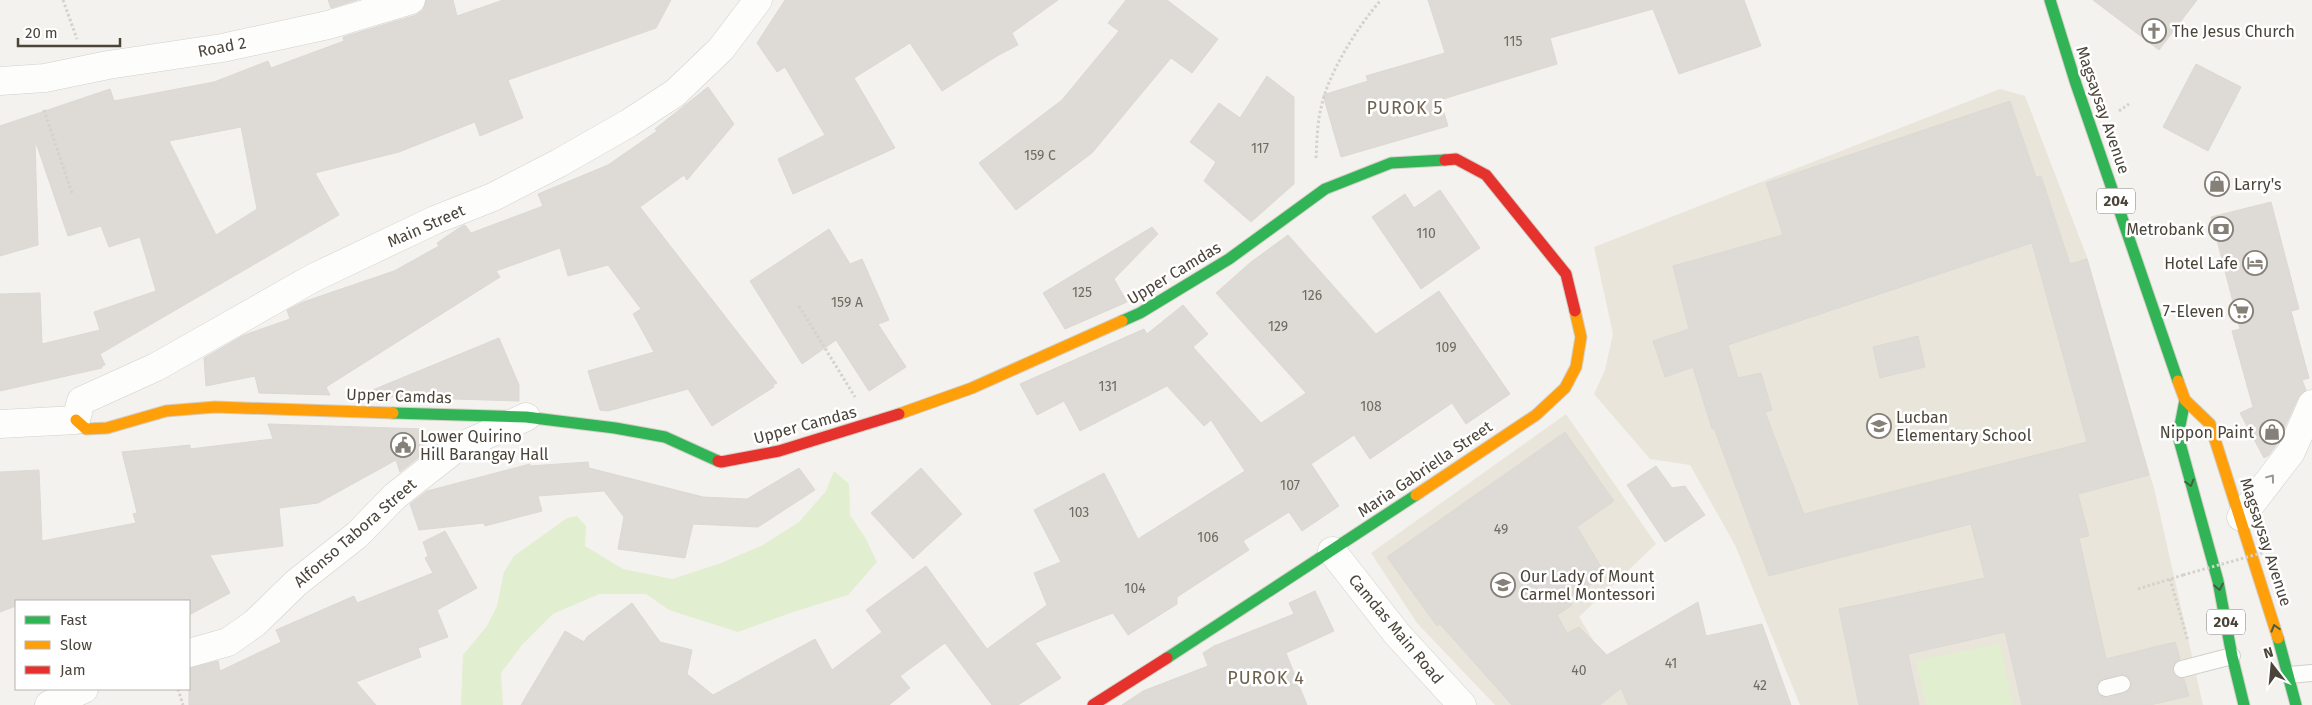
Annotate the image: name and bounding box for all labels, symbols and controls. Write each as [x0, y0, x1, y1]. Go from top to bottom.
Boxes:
scale bar [18, 15, 120, 47]
church icon: The Jesus Church [2141, 18, 2167, 44]
place label: The Jesus Church [2172, 22, 2295, 41]
text: 20 m [25, 24, 58, 42]
street label: Road 2 [196, 33, 248, 61]
house number: 115 [1504, 33, 1522, 50]
street label: Magsaysay Avenue [2072, 44, 2134, 176]
district label: PUROK 5 [1367, 97, 1443, 119]
house number: 117 [1251, 140, 1269, 157]
house number: 159 C [1024, 147, 1056, 164]
shop icon: Larry's [2204, 171, 2230, 197]
place label: Larry's [2234, 175, 2282, 194]
road number: 204 [2097, 188, 2135, 214]
street label: Main Street [384, 200, 468, 251]
bank icon: Metrobank [2208, 216, 2234, 242]
place label: Metrobank [2126, 220, 2205, 239]
house number: 110 [1416, 225, 1436, 242]
street label: Upper Camdas [1124, 238, 1224, 308]
hotel icon: Hotel Lafe [2242, 250, 2268, 276]
place label: Hotel Lafe [2164, 254, 2238, 273]
house number: 125 [1072, 284, 1092, 301]
house number: 126 [1302, 287, 1322, 304]
house number: 159 A [831, 294, 863, 311]
supermarket icon: 7-Eleven [2228, 298, 2254, 324]
place label: 7-Eleven [2163, 302, 2224, 321]
house number: 129 [1268, 318, 1288, 335]
house number: 109 [1435, 339, 1457, 356]
house number: 131 [1099, 378, 1117, 395]
street label: Upper Camdas [346, 385, 452, 407]
house number: 108 [1360, 398, 1382, 415]
street label: Upper Camdas [752, 402, 858, 448]
place label: Lucban Elementary School [1896, 408, 2032, 445]
school or university icon: Lucban Elementary School [1866, 413, 1892, 439]
street label: Maria Gabriella Street [1354, 417, 1496, 521]
shop icon: Nippon Paint [2259, 419, 2285, 445]
place label: Nippon Paint [2160, 423, 2254, 442]
place label: Lower Quirino Hill Barangay Hall [420, 427, 549, 464]
public building icon: Lower Quirino Hill Barangay Hall [390, 432, 416, 458]
street label: Alfonso Tabora Street [290, 475, 420, 591]
street label: Magsaysay Avenue [2236, 475, 2296, 609]
one-way arrow [2266, 475, 2275, 484]
house number: 107 [1280, 477, 1300, 494]
one-way arrow [2185, 478, 2195, 486]
house number: 103 [1069, 504, 1089, 521]
house number: 49 [1494, 521, 1508, 538]
house number: 106 [1197, 529, 1219, 546]
place label: Our Lady of Mount Carmel Montessori [1520, 567, 1655, 604]
street label: Camdas Main Road [1345, 570, 1447, 688]
school or university icon: Our Lady of Mount Carmel Montessori [1490, 572, 1516, 598]
house number: 104 [1124, 580, 1146, 597]
one-way arrow [2213, 582, 2224, 591]
legend [15, 600, 190, 690]
road number: 204 [2207, 610, 2245, 634]
text: Fast [60, 611, 87, 629]
one-way arrow [2271, 624, 2281, 633]
text: Slow [60, 636, 92, 654]
north arrow [2247, 640, 2297, 690]
text: N [2262, 644, 2275, 662]
house number: 41 [1665, 655, 1677, 672]
text: Jam [60, 661, 86, 679]
house number: 40 [1571, 662, 1587, 679]
district label: PUROK 4 [1227, 667, 1305, 689]
house number: 42 [1753, 677, 1767, 694]

